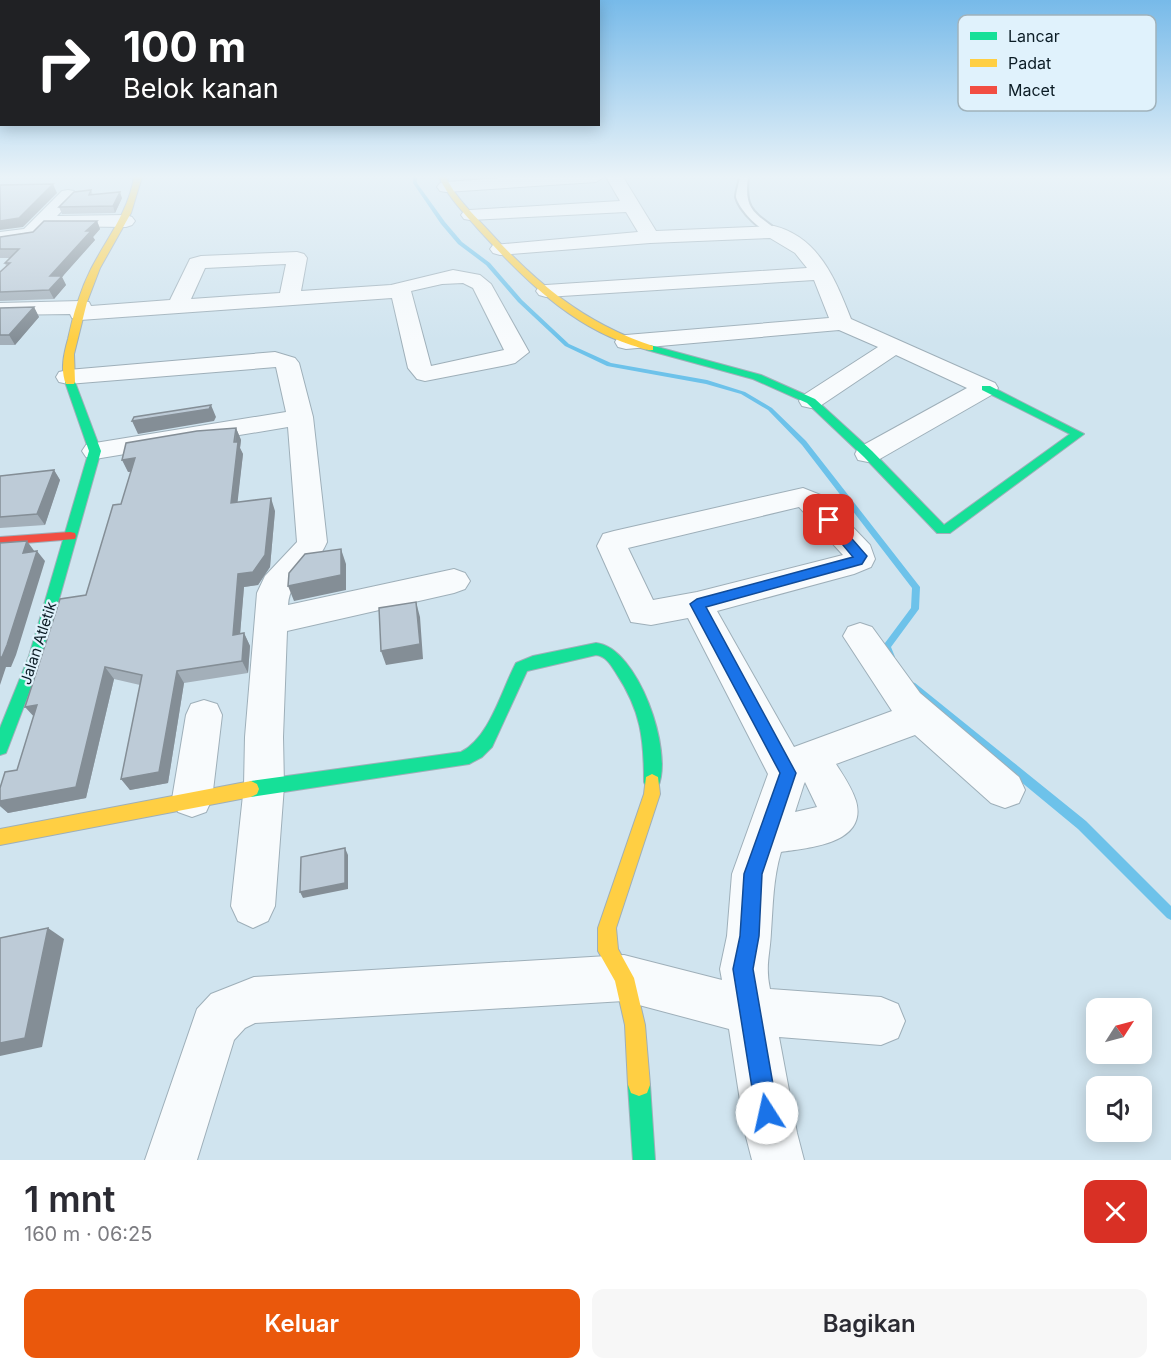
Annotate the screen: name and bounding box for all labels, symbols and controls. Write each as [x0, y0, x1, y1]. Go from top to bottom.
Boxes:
legend [958, 15, 1156, 111]
text: 100 m [123, 21, 246, 72]
icon: right [24, 24, 102, 102]
text: Lancar [1008, 26, 1060, 46]
text: Padat [1008, 53, 1051, 73]
text: Belok kanan [123, 72, 279, 105]
text: Macet [1008, 80, 1055, 100]
pin [803, 494, 854, 545]
icon: arrive [812, 503, 845, 536]
street label: Jalan Atletik [16, 598, 61, 687]
north arrow [1086, 998, 1152, 1064]
map controls [1086, 998, 1152, 1142]
button: sound [1086, 1076, 1152, 1142]
position arrow [735, 1081, 799, 1145]
text: 1 mnt [24, 1177, 115, 1221]
button: close [1084, 1180, 1147, 1243]
text: 160 m · 06:25 [24, 1222, 152, 1246]
button: Keluar [24, 1289, 580, 1358]
button: Bagikan [592, 1289, 1147, 1358]

